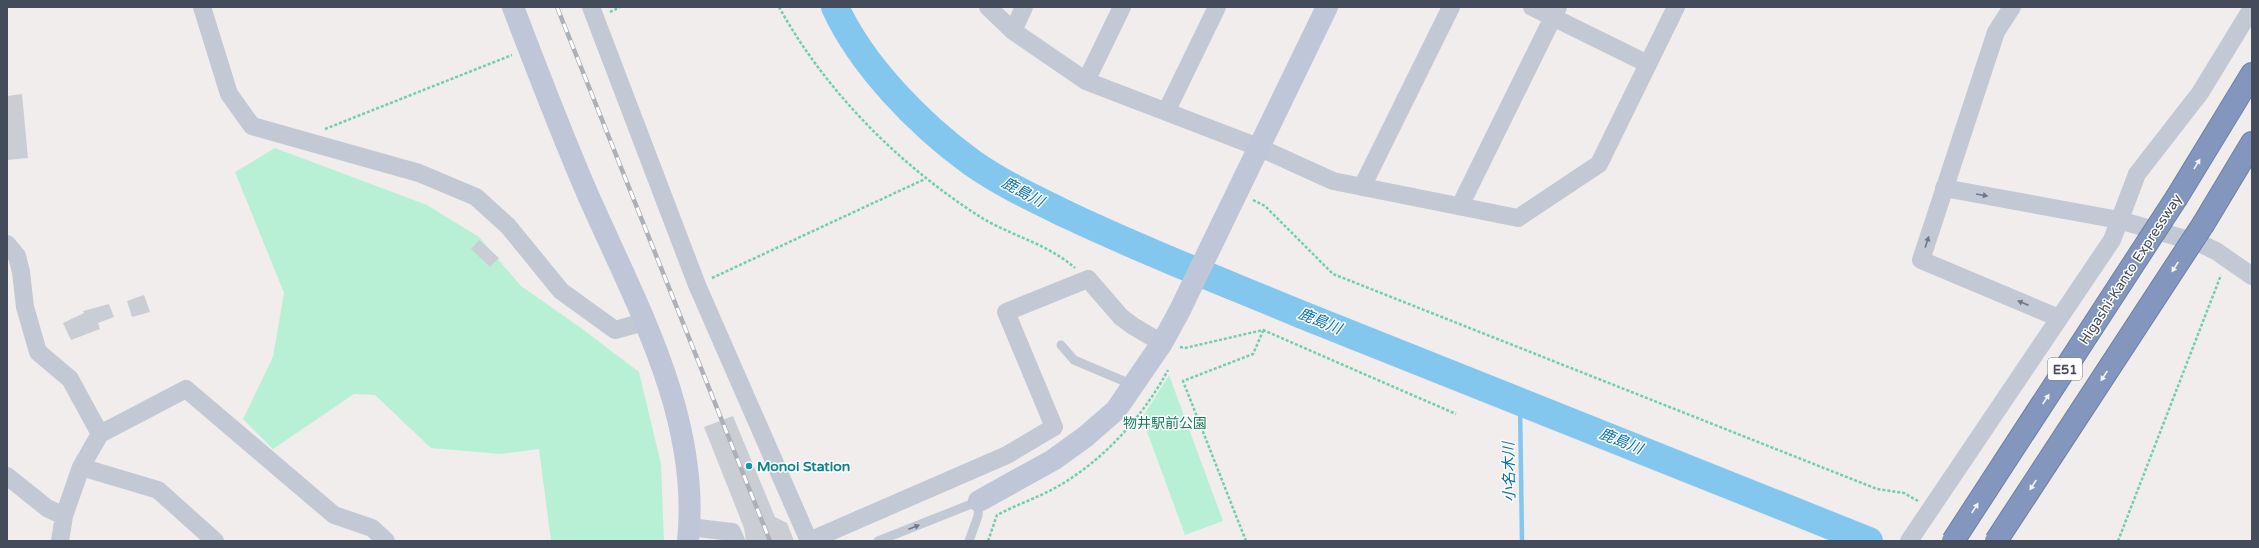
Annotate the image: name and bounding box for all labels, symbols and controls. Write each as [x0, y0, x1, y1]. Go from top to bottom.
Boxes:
one-way arrow [2194, 158, 2201, 170]
water label: 鹿島川 [999, 173, 1049, 211]
street label: Higashi-Kanto Expressway [2075, 190, 2186, 348]
one-way arrow [1976, 193, 1988, 199]
one-way arrow [1924, 236, 1930, 248]
one-way arrow [2171, 262, 2179, 273]
one-way arrow [2016, 300, 2028, 306]
water label: 鹿島川 [1296, 304, 1346, 339]
road number: E51 [2048, 358, 2082, 380]
one-way arrow [2100, 371, 2108, 381]
one-way arrow [2042, 394, 2049, 405]
park label: 物井駅前公園 [1123, 415, 1207, 432]
water label: 鹿島川 [1597, 424, 1647, 459]
water label: 小名木川 [1499, 440, 1519, 502]
place label: Monoi Station [757, 458, 850, 475]
marker: Monoi Station [744, 461, 754, 471]
one-way arrow [2029, 479, 2036, 491]
one-way arrow [1971, 503, 1979, 514]
one-way arrow [909, 523, 921, 529]

